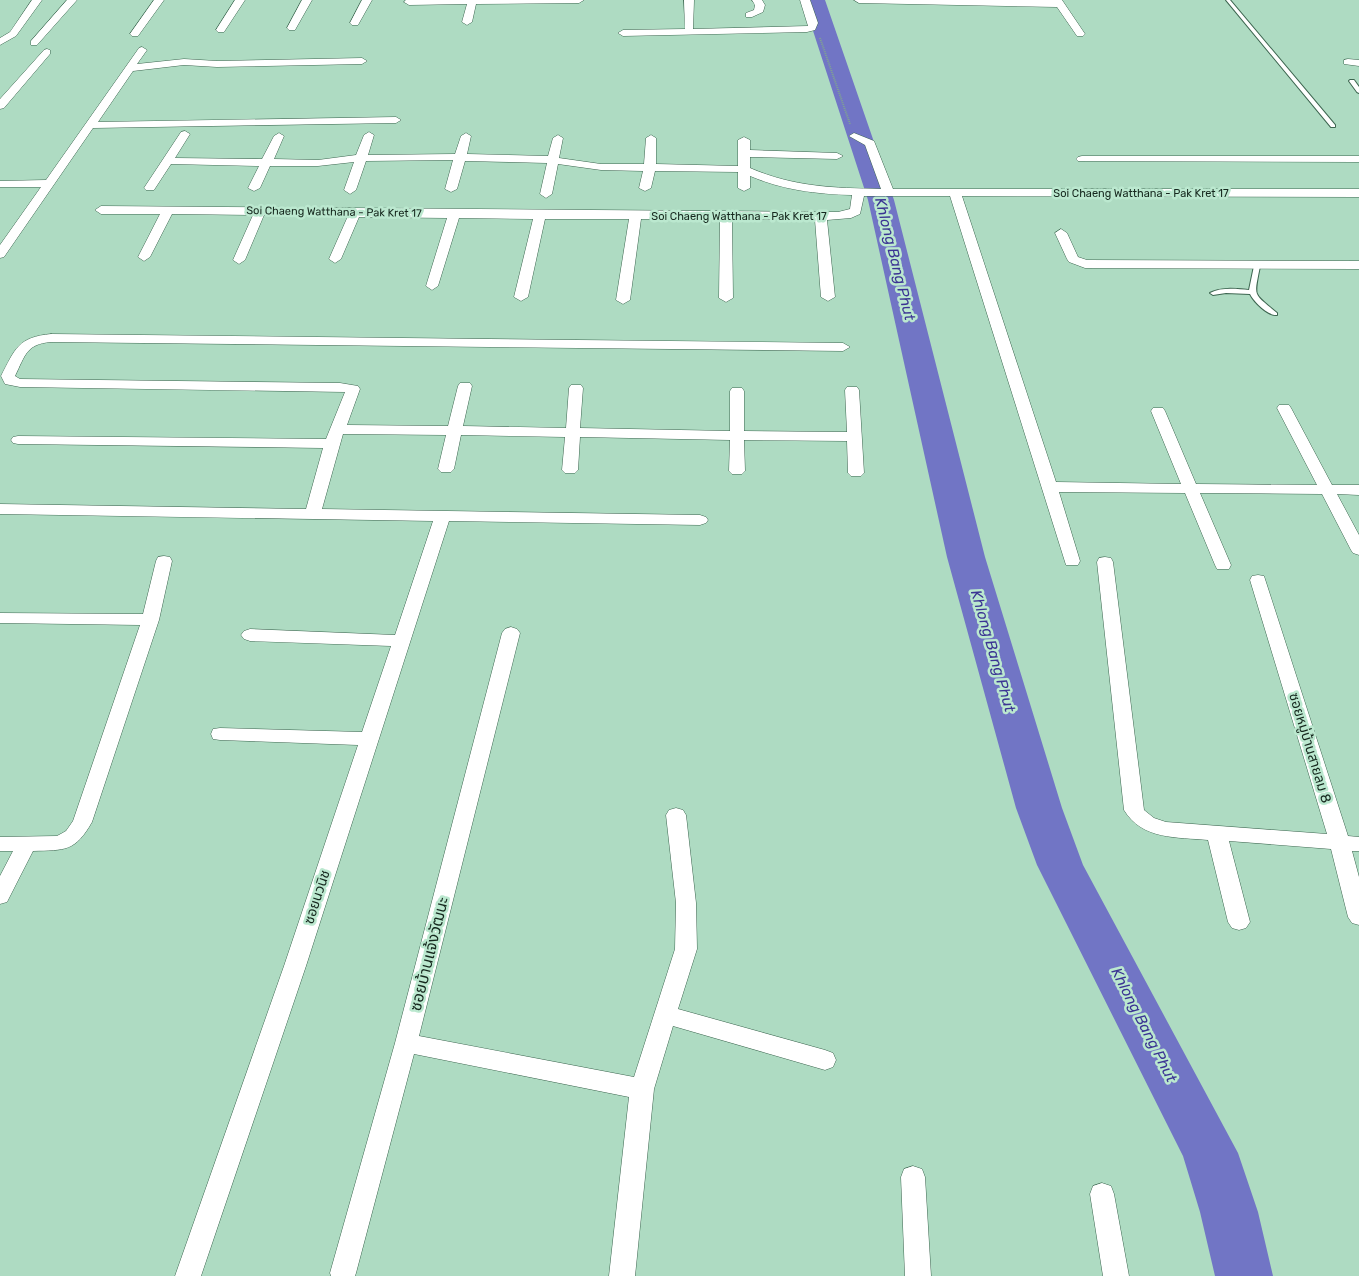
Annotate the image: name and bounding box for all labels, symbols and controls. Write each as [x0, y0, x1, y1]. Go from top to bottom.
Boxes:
street label: Soi Chaeng Watthana - Pak Kret 17 [1053, 187, 1229, 200]
water label: Khlong Bang Phut [871, 196, 919, 323]
street label: Soi Chaeng Watthana - Pak Kret 17 [246, 204, 422, 220]
street label: Soi Chaeng Watthana - Pak Kret 17 [651, 210, 827, 223]
water label: Khlong Bang Phut [967, 588, 1019, 714]
street label: ซอยหมู่บ้านสายลม 8 [1285, 691, 1335, 805]
street label: ซอยนวนิช [300, 868, 334, 926]
street label: ซอยบ้านแจ้งวัฒนะ [406, 895, 452, 1013]
water label: Khlong Bang Phut [1107, 965, 1181, 1086]

